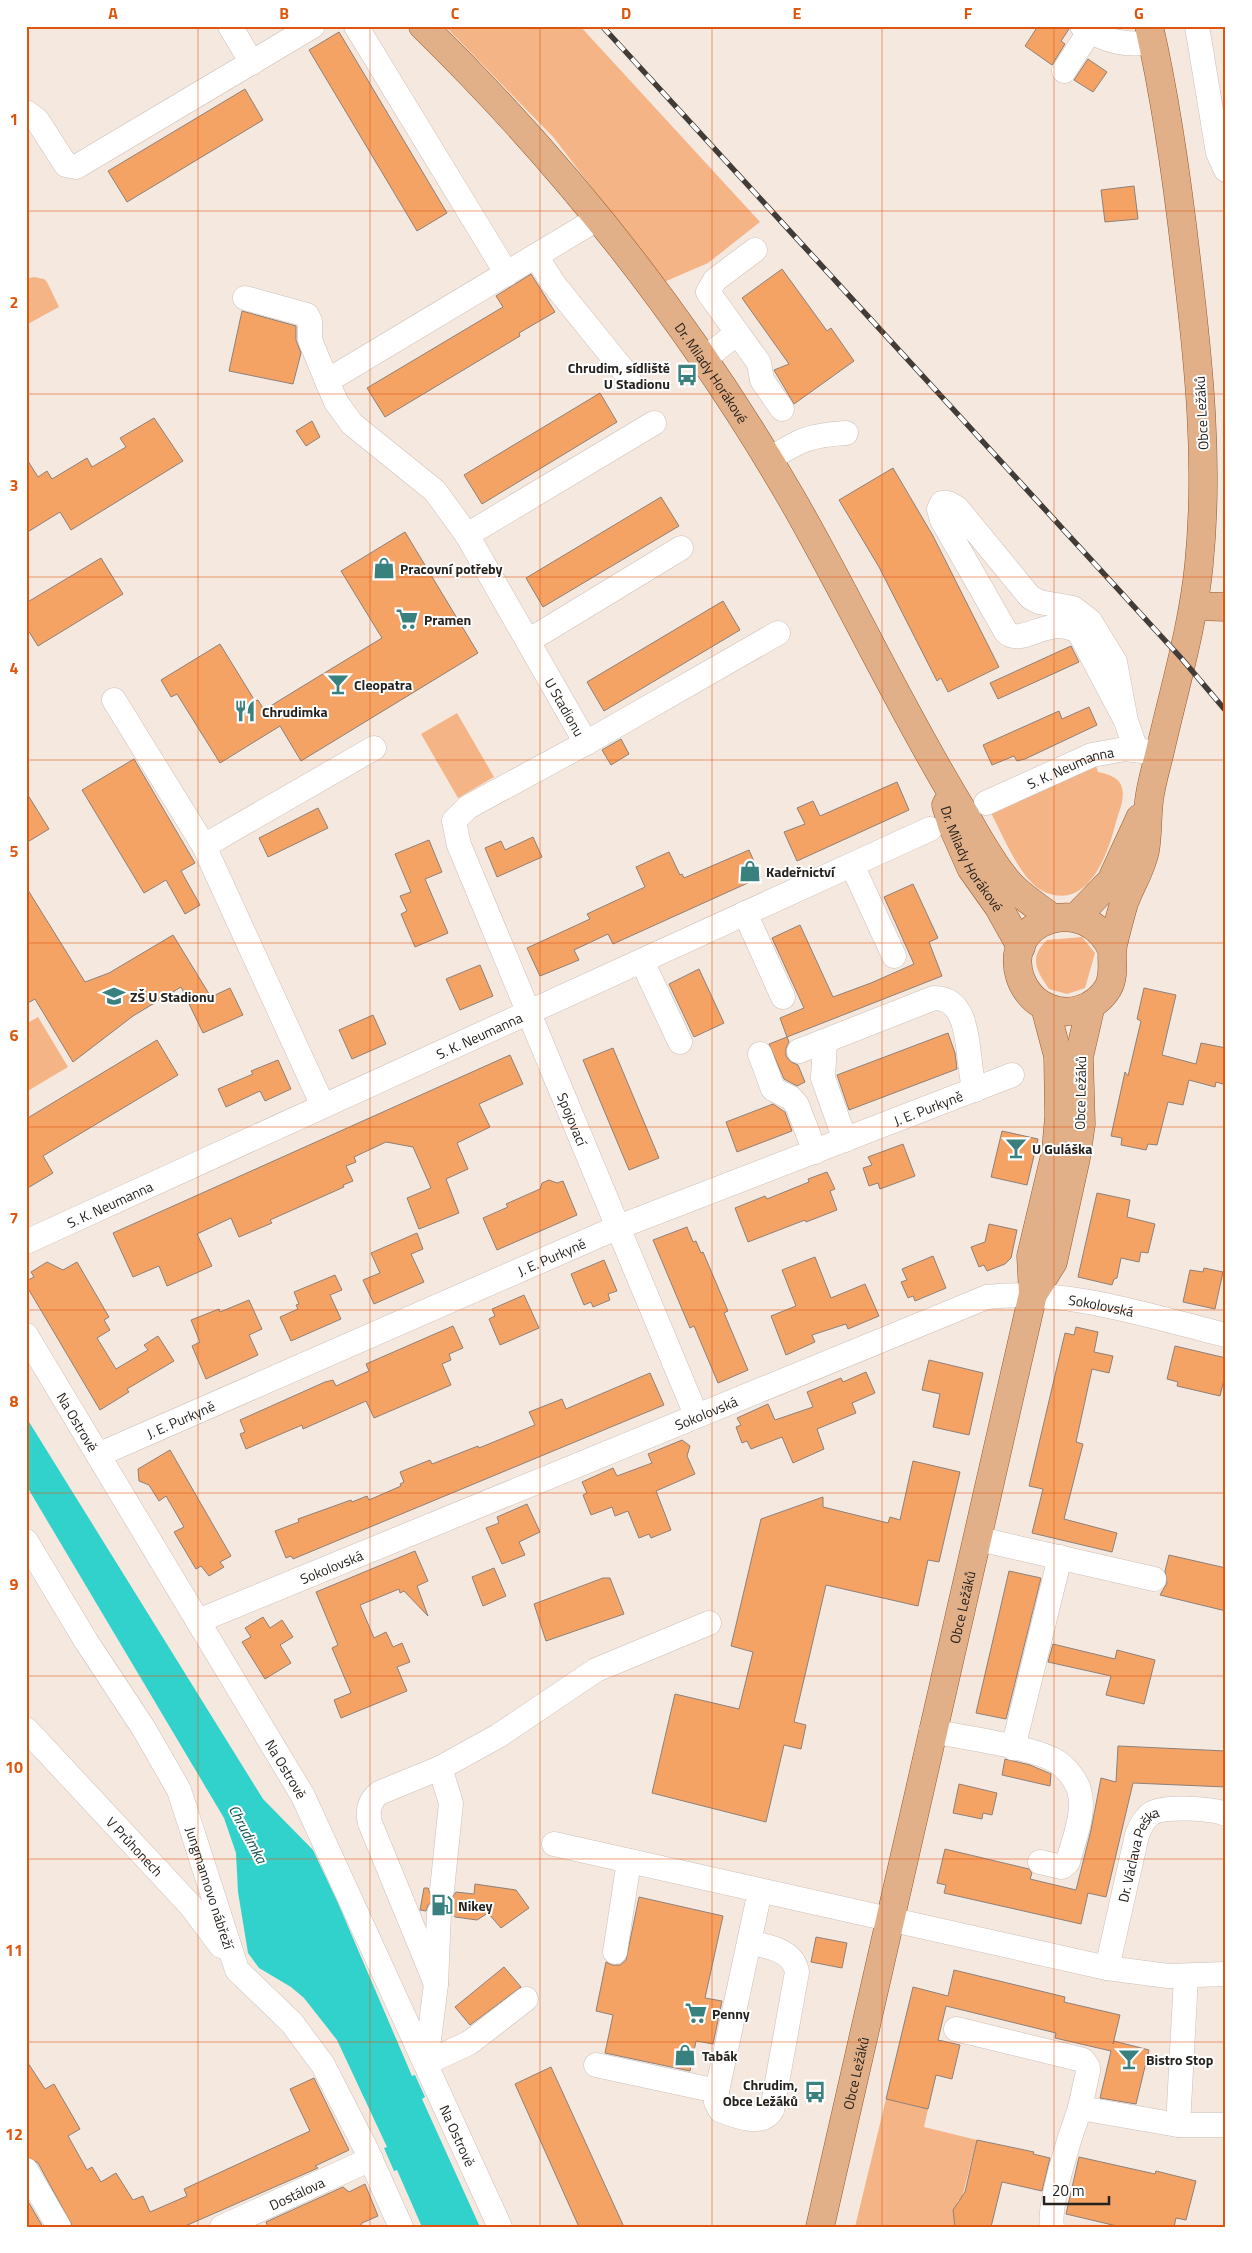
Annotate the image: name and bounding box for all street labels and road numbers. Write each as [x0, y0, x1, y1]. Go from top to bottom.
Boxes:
street label: Dr. Milady Horákové [670, 318, 754, 427]
street label: Obce Ležáků [1189, 375, 1213, 451]
street label: U Stadionu [540, 674, 590, 740]
street label: S. K. Neumanna [1023, 741, 1115, 794]
street label: Dr. Milady Horákové [936, 803, 1009, 915]
street label: S. K. Neumanna [433, 1006, 525, 1064]
street label: Obce Ležáků [1069, 1056, 1091, 1130]
street label: J. E. Purkyně [890, 1085, 966, 1130]
street label: Spojovací [553, 1089, 594, 1149]
street label: S. K. Neumanna [63, 1175, 156, 1233]
street label: J. E. Purkyně [514, 1232, 589, 1281]
street label: Sokolovská [1067, 1288, 1136, 1322]
street label: Na Ostrově [52, 1388, 104, 1455]
street label: Sokolovská [671, 1390, 741, 1435]
street label: J. E. Purkyně [143, 1395, 218, 1443]
street label: Sokolovská [297, 1544, 366, 1589]
street label: Obce Ležáků [943, 1568, 980, 1645]
street label: Na Ostrově [261, 1735, 313, 1802]
street label: Dr. Václava Peška [1112, 1801, 1162, 1904]
street label: V Průhonech [102, 1811, 168, 1881]
street label: Jungmannovo nábřeží [181, 1824, 240, 1953]
street label: Obce Ležáků [837, 2035, 874, 2111]
street label: Na Ostrově [435, 2101, 481, 2170]
street label: Dostálova [265, 2171, 328, 2215]

